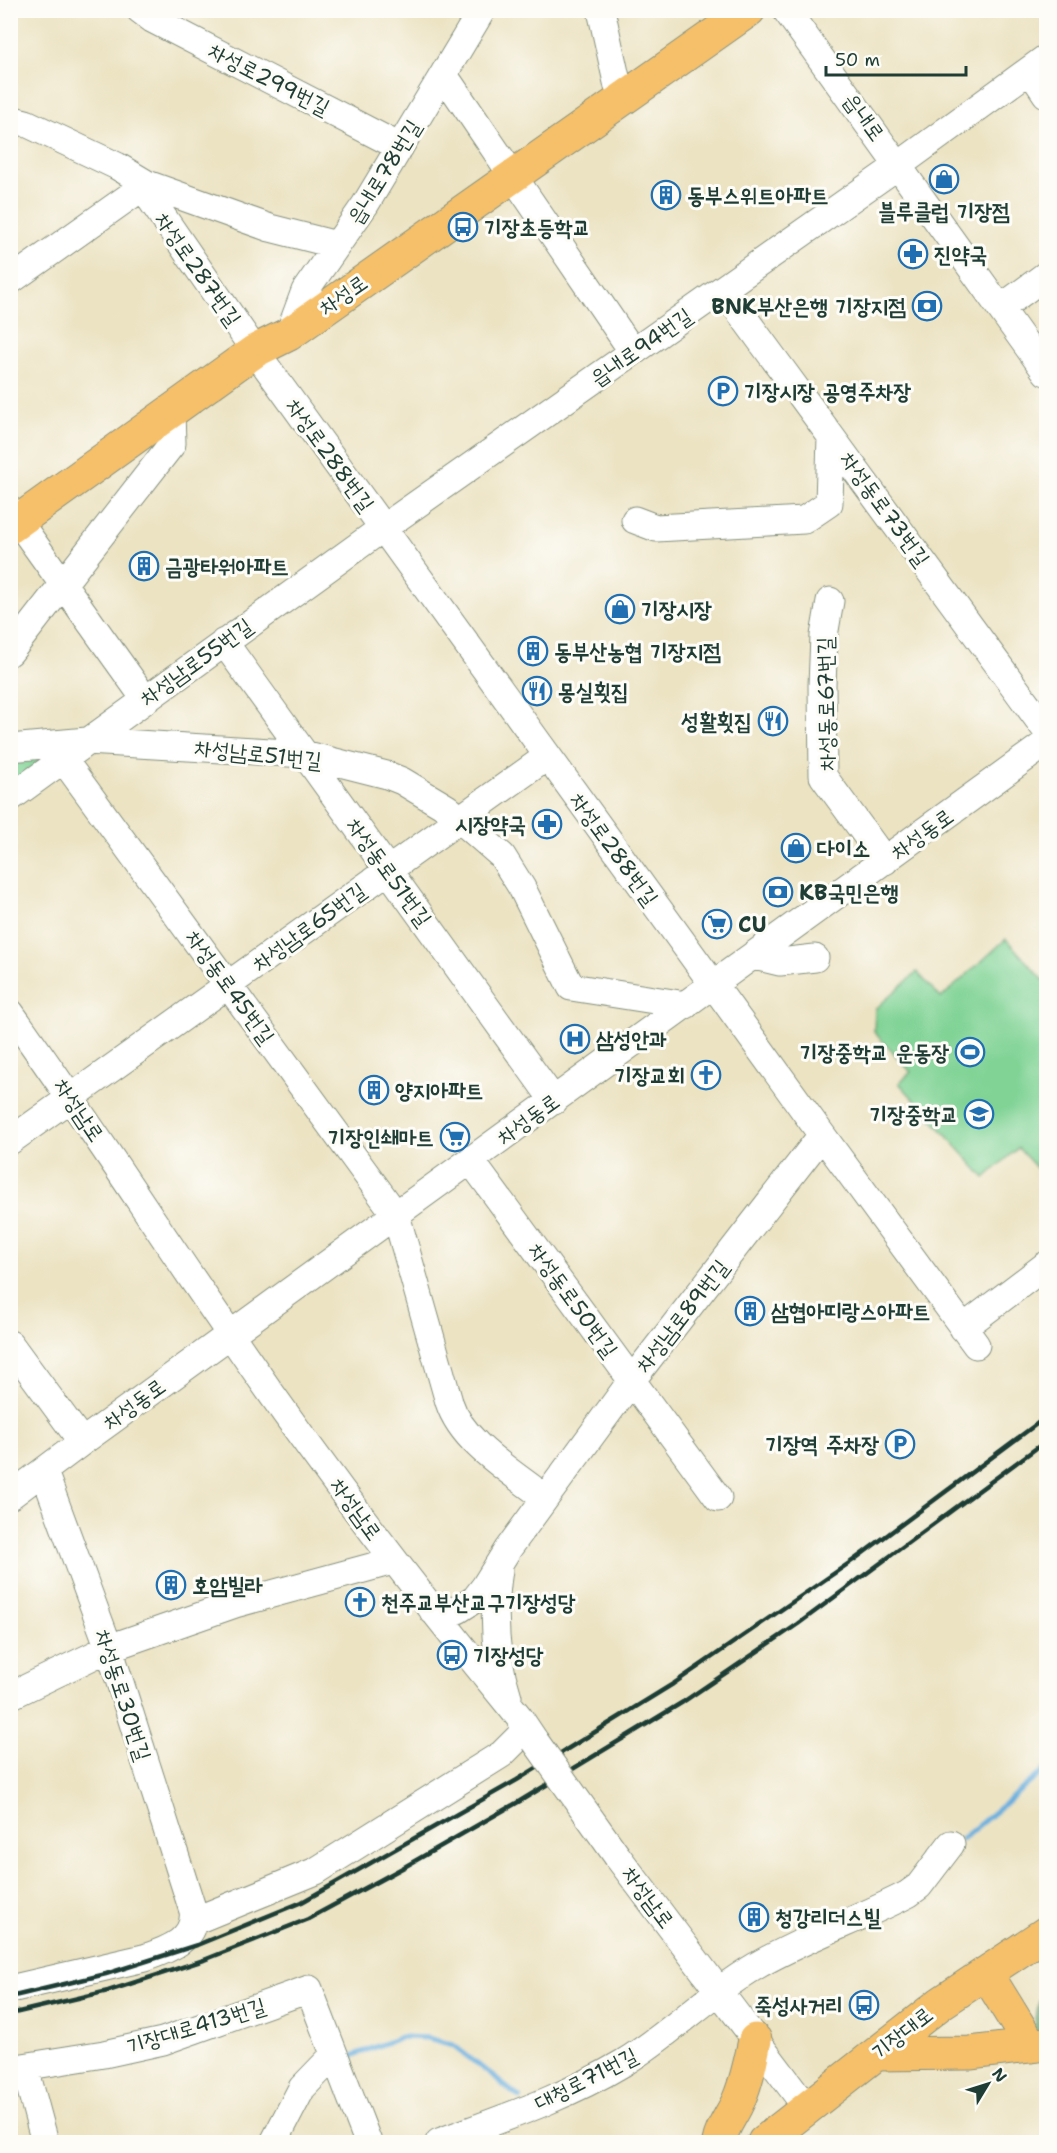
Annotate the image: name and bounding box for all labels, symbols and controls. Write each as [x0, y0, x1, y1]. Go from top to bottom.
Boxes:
street label: 차성로299번길 [203, 36, 335, 122]
scale bar [826, 39, 966, 77]
text: 50 m [835, 48, 880, 72]
street label: 읍내로 [837, 87, 891, 147]
street label: 읍내로78번길 [340, 114, 428, 230]
shop icon: 블루클럽 기장점 [928, 163, 960, 195]
building icon: 동부스위트아파트 [650, 179, 682, 211]
place label: 동부스위트아파트 [687, 181, 829, 210]
place label: 블루클럽 기장점 [878, 197, 1010, 226]
street label: 차성로287번길 [148, 206, 248, 332]
bus stop icon: 기장초등학교 [447, 211, 479, 243]
place label: 기장초등학교 [484, 213, 590, 242]
pharmacy icon: 진약국 [897, 238, 929, 270]
place label: 진약국 [934, 240, 987, 269]
street label: 차성로 [313, 268, 373, 322]
bank icon: BNK부산은행 기장지점 [911, 290, 943, 322]
place label: BNK부산은행 기장지점 [711, 292, 906, 321]
street label: 읍내로94번길 [584, 301, 698, 393]
parking icon: 기장시장 공영주차장 [707, 375, 739, 407]
place label: 기장시장 공영주차장 [744, 377, 911, 406]
street label: 차성로288번길 [279, 392, 381, 518]
street label: 차성동로73번길 [833, 446, 937, 573]
building icon: 금광타워아파트 [128, 550, 160, 582]
place label: 금광타워아파트 [165, 552, 289, 581]
shop icon: 기장시장 [604, 593, 636, 625]
place label: 기장시장 [641, 595, 712, 624]
street label: 차성남로55번길 [134, 611, 258, 713]
building icon: 동부산농협 기장지점 [517, 635, 549, 667]
street label: 차성동로67번길 [810, 636, 842, 772]
place label: 동부산농협 기장지점 [554, 637, 721, 666]
restaurant icon: 몽실횟집 [521, 675, 553, 707]
place label: 몽실횟집 [558, 677, 629, 706]
restaurant icon: 성활횟집 [757, 705, 789, 737]
place label: 성활횟집 [680, 707, 752, 736]
street label: 차성남로51번길 [193, 733, 323, 775]
street label: 차성로288번길 [563, 786, 665, 912]
street label: 차성동로 [885, 801, 959, 867]
pharmacy icon: 시장약국 [531, 808, 563, 840]
place label: 시장약국 [455, 810, 526, 839]
street label: 차성동로51번길 [340, 812, 439, 933]
shop icon: 다이소 [780, 832, 812, 864]
place label: 다이소 [817, 834, 870, 863]
street label: 차성남로65번길 [246, 876, 372, 978]
bank icon: KB국민은행 [762, 876, 794, 908]
place label: KB국민은행 [799, 878, 898, 907]
supermarket icon: CU [701, 908, 733, 940]
place label: CU [738, 910, 766, 939]
street label: 차성동로45번길 [179, 924, 281, 1050]
hospital icon: 삼성안과 [559, 1023, 591, 1055]
place label: 삼성안과 [596, 1025, 667, 1054]
sports icon: 기장중학교 운동장 [954, 1036, 986, 1068]
place label: 기장중학교 운동장 [800, 1038, 949, 1067]
church icon: 기장교회 [690, 1059, 722, 1091]
place label: 기장교회 [614, 1061, 685, 1090]
street label: 차성남로 [47, 1073, 111, 1147]
building icon: 양지아파트 [358, 1074, 390, 1106]
place label: 양지아파트 [395, 1076, 484, 1105]
street label: 차성동로 [491, 1086, 565, 1152]
school or university icon: 기장중학교 [963, 1098, 995, 1130]
place label: 기장중학교 [869, 1100, 958, 1129]
supermarket icon: 기장인쇄마트 [439, 1121, 471, 1153]
place label: 기장인쇄마트 [328, 1123, 434, 1152]
street label: 차성동로50번길 [522, 1237, 625, 1363]
street label: 차성남로89번길 [629, 1253, 735, 1378]
building icon: 삼협아띠랑스아파트 [734, 1295, 766, 1327]
place label: 삼협아띠랑스아파트 [771, 1297, 930, 1326]
street label: 차성동로 [97, 1371, 171, 1437]
parking icon: 기장역 주차장 [884, 1428, 916, 1460]
place label: 기장역 주차장 [765, 1430, 879, 1459]
street label: 차성남로 [323, 1472, 389, 1546]
building icon: 호암빌라 [155, 1569, 187, 1601]
place label: 호암빌라 [192, 1571, 263, 1600]
church icon: 천주교부산교구기장성당 [344, 1586, 376, 1618]
place label: 천주교부산교구기장성당 [381, 1588, 576, 1617]
street label: 차성동로30번길 [88, 1626, 158, 1765]
bus stop icon: 기장성당 [436, 1639, 468, 1671]
place label: 기장성당 [473, 1641, 544, 1670]
street label: 차성남로 [615, 1860, 681, 1934]
building icon: 청강리더스빌 [738, 1901, 770, 1933]
place label: 청강리더스빌 [775, 1903, 882, 1932]
bus stop icon: 죽성사거리 [848, 1989, 880, 2021]
street label: 기장대로413번길 [123, 1991, 269, 2061]
place label: 죽성사거리 [754, 1991, 843, 2020]
street label: 기장대로 [865, 2000, 939, 2066]
street label: 대청로71번길 [530, 2041, 643, 2117]
north arrow [958, 2054, 1018, 2114]
text: N [987, 2064, 1012, 2087]

